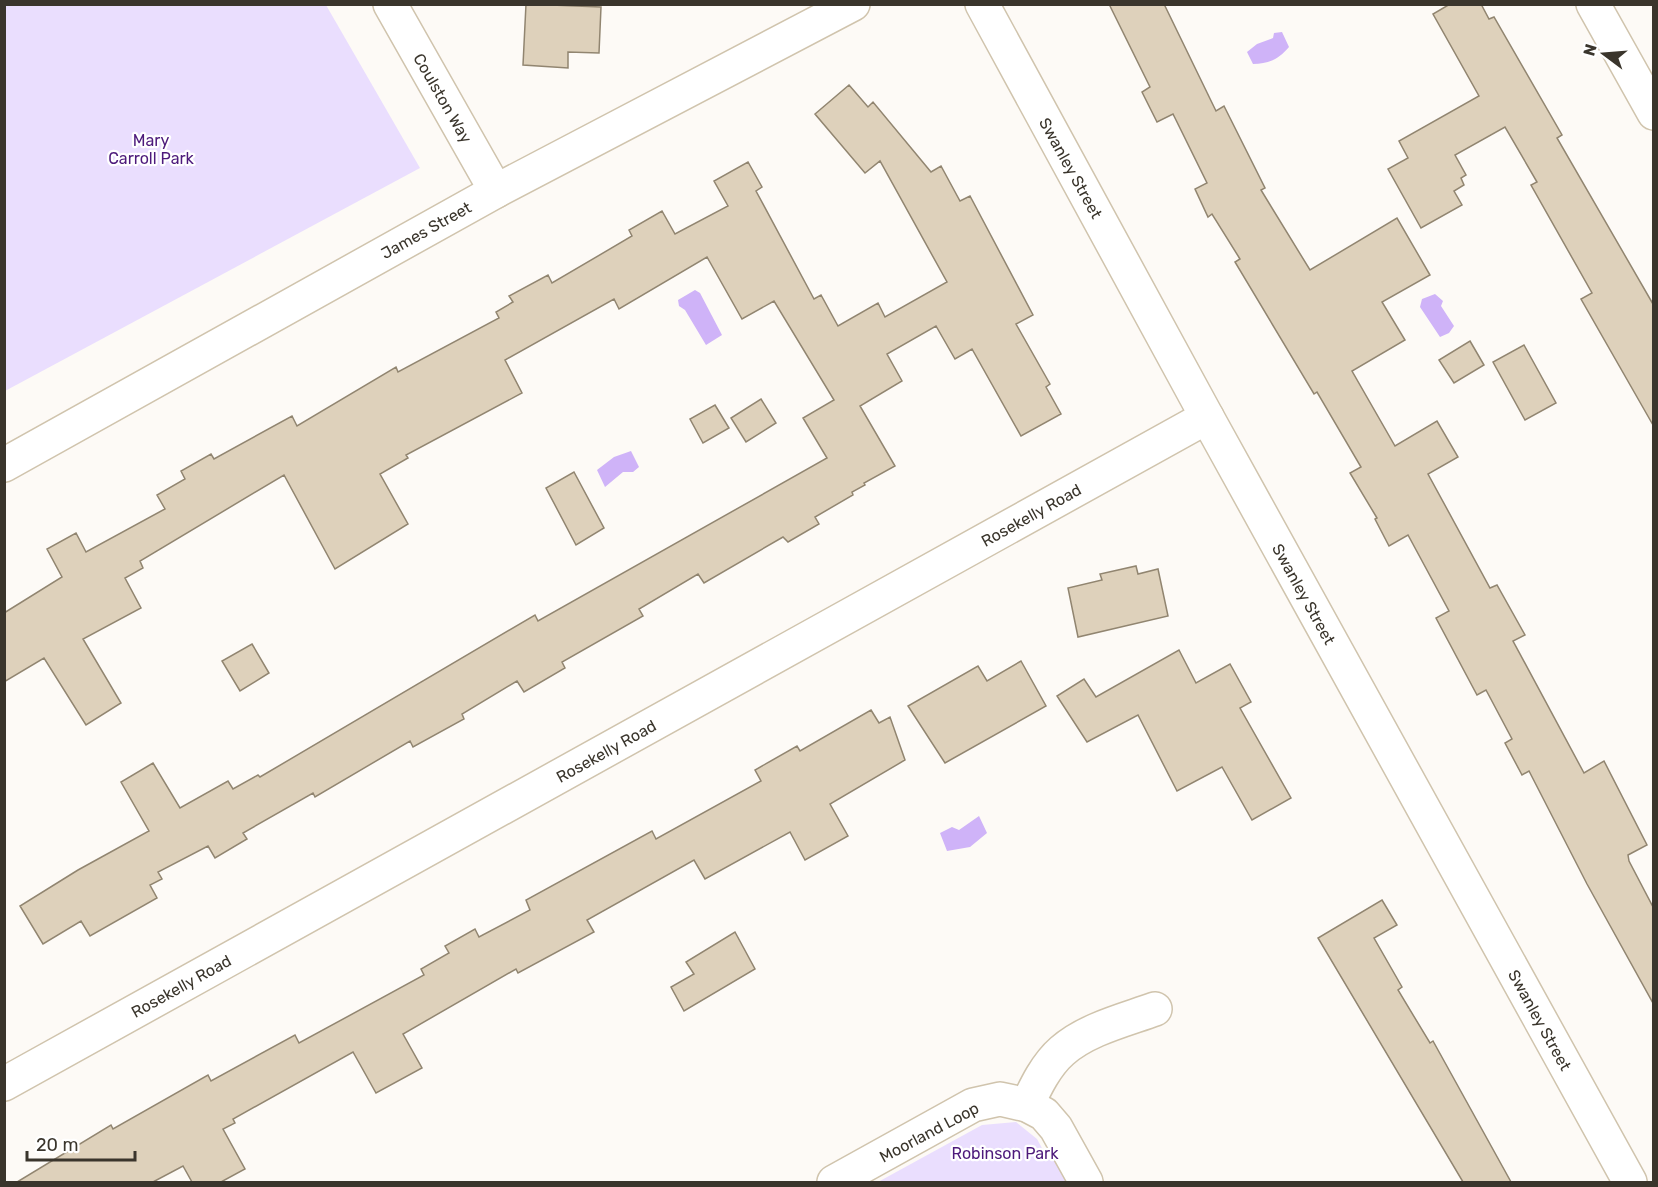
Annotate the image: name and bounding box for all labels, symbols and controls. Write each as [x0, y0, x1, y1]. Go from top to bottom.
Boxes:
north arrow [1574, 24, 1634, 84]
text: N [1579, 42, 1601, 58]
street label: Coulston Way [409, 50, 476, 147]
street label: Swanley Street [1035, 115, 1106, 222]
park label: Mary Carroll Park [108, 131, 195, 168]
street label: James Street [378, 198, 475, 263]
street label: Rosekelly Road [978, 480, 1085, 551]
street label: Swanley Street [1268, 541, 1339, 648]
street label: Rosekelly Road [553, 716, 660, 787]
street label: Rosekelly Road [128, 951, 235, 1022]
street label: Swanley Street [1504, 967, 1575, 1074]
street label: Moorland Loop [876, 1098, 982, 1167]
scale bar [27, 1124, 135, 1162]
text: 20 m [36, 1134, 78, 1156]
park label: Robinson Park [952, 1144, 1059, 1163]

